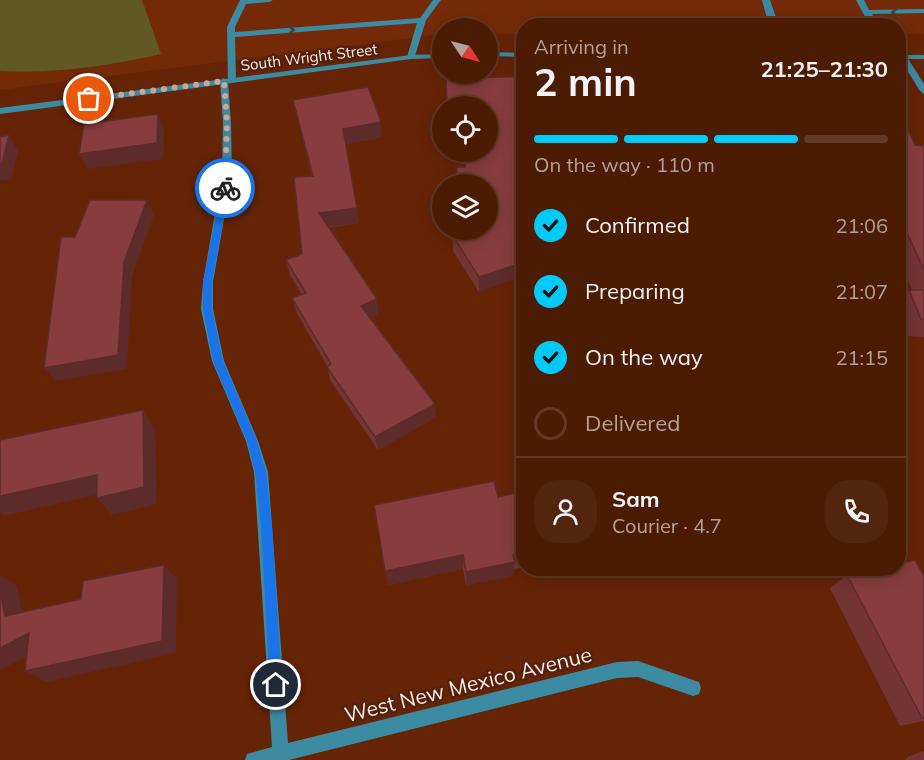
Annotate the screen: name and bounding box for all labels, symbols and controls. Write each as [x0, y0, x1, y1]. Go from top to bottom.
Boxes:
one-way arrow [891, 6, 900, 18]
north arrow [432, 18, 498, 84]
map controls [432, 18, 498, 240]
one-way arrow [285, 24, 294, 37]
text: Arriving in [534, 34, 629, 59]
street label: South Wright Street [239, 39, 379, 75]
text: 21:25–21:30 [760, 55, 888, 83]
text: 2 min [534, 57, 637, 106]
pin [63, 73, 114, 124]
icon: bag [72, 82, 105, 115]
button: locate [432, 96, 498, 162]
text: On the way · 110 m [534, 152, 715, 177]
courier [195, 158, 255, 218]
icon: bike [209, 172, 242, 205]
button: layers [432, 174, 498, 240]
icon: check [534, 209, 567, 242]
text: Confirmed [585, 211, 690, 239]
text: 21:06 [835, 213, 888, 238]
icon: check [534, 275, 567, 308]
text: Preparing [585, 277, 685, 305]
text: 21:07 [835, 279, 888, 304]
icon: check [534, 341, 567, 374]
text: On the way [585, 343, 703, 371]
text: 21:15 [835, 345, 888, 370]
text: Delivered [585, 409, 680, 437]
button: person [534, 480, 597, 543]
button: phone [825, 480, 888, 543]
text: Sam [612, 485, 660, 513]
text: Courier · 4.7 [612, 513, 722, 538]
street label: West New Mexico Avenue [342, 641, 594, 727]
pin [250, 659, 301, 710]
icon: home [259, 668, 292, 701]

